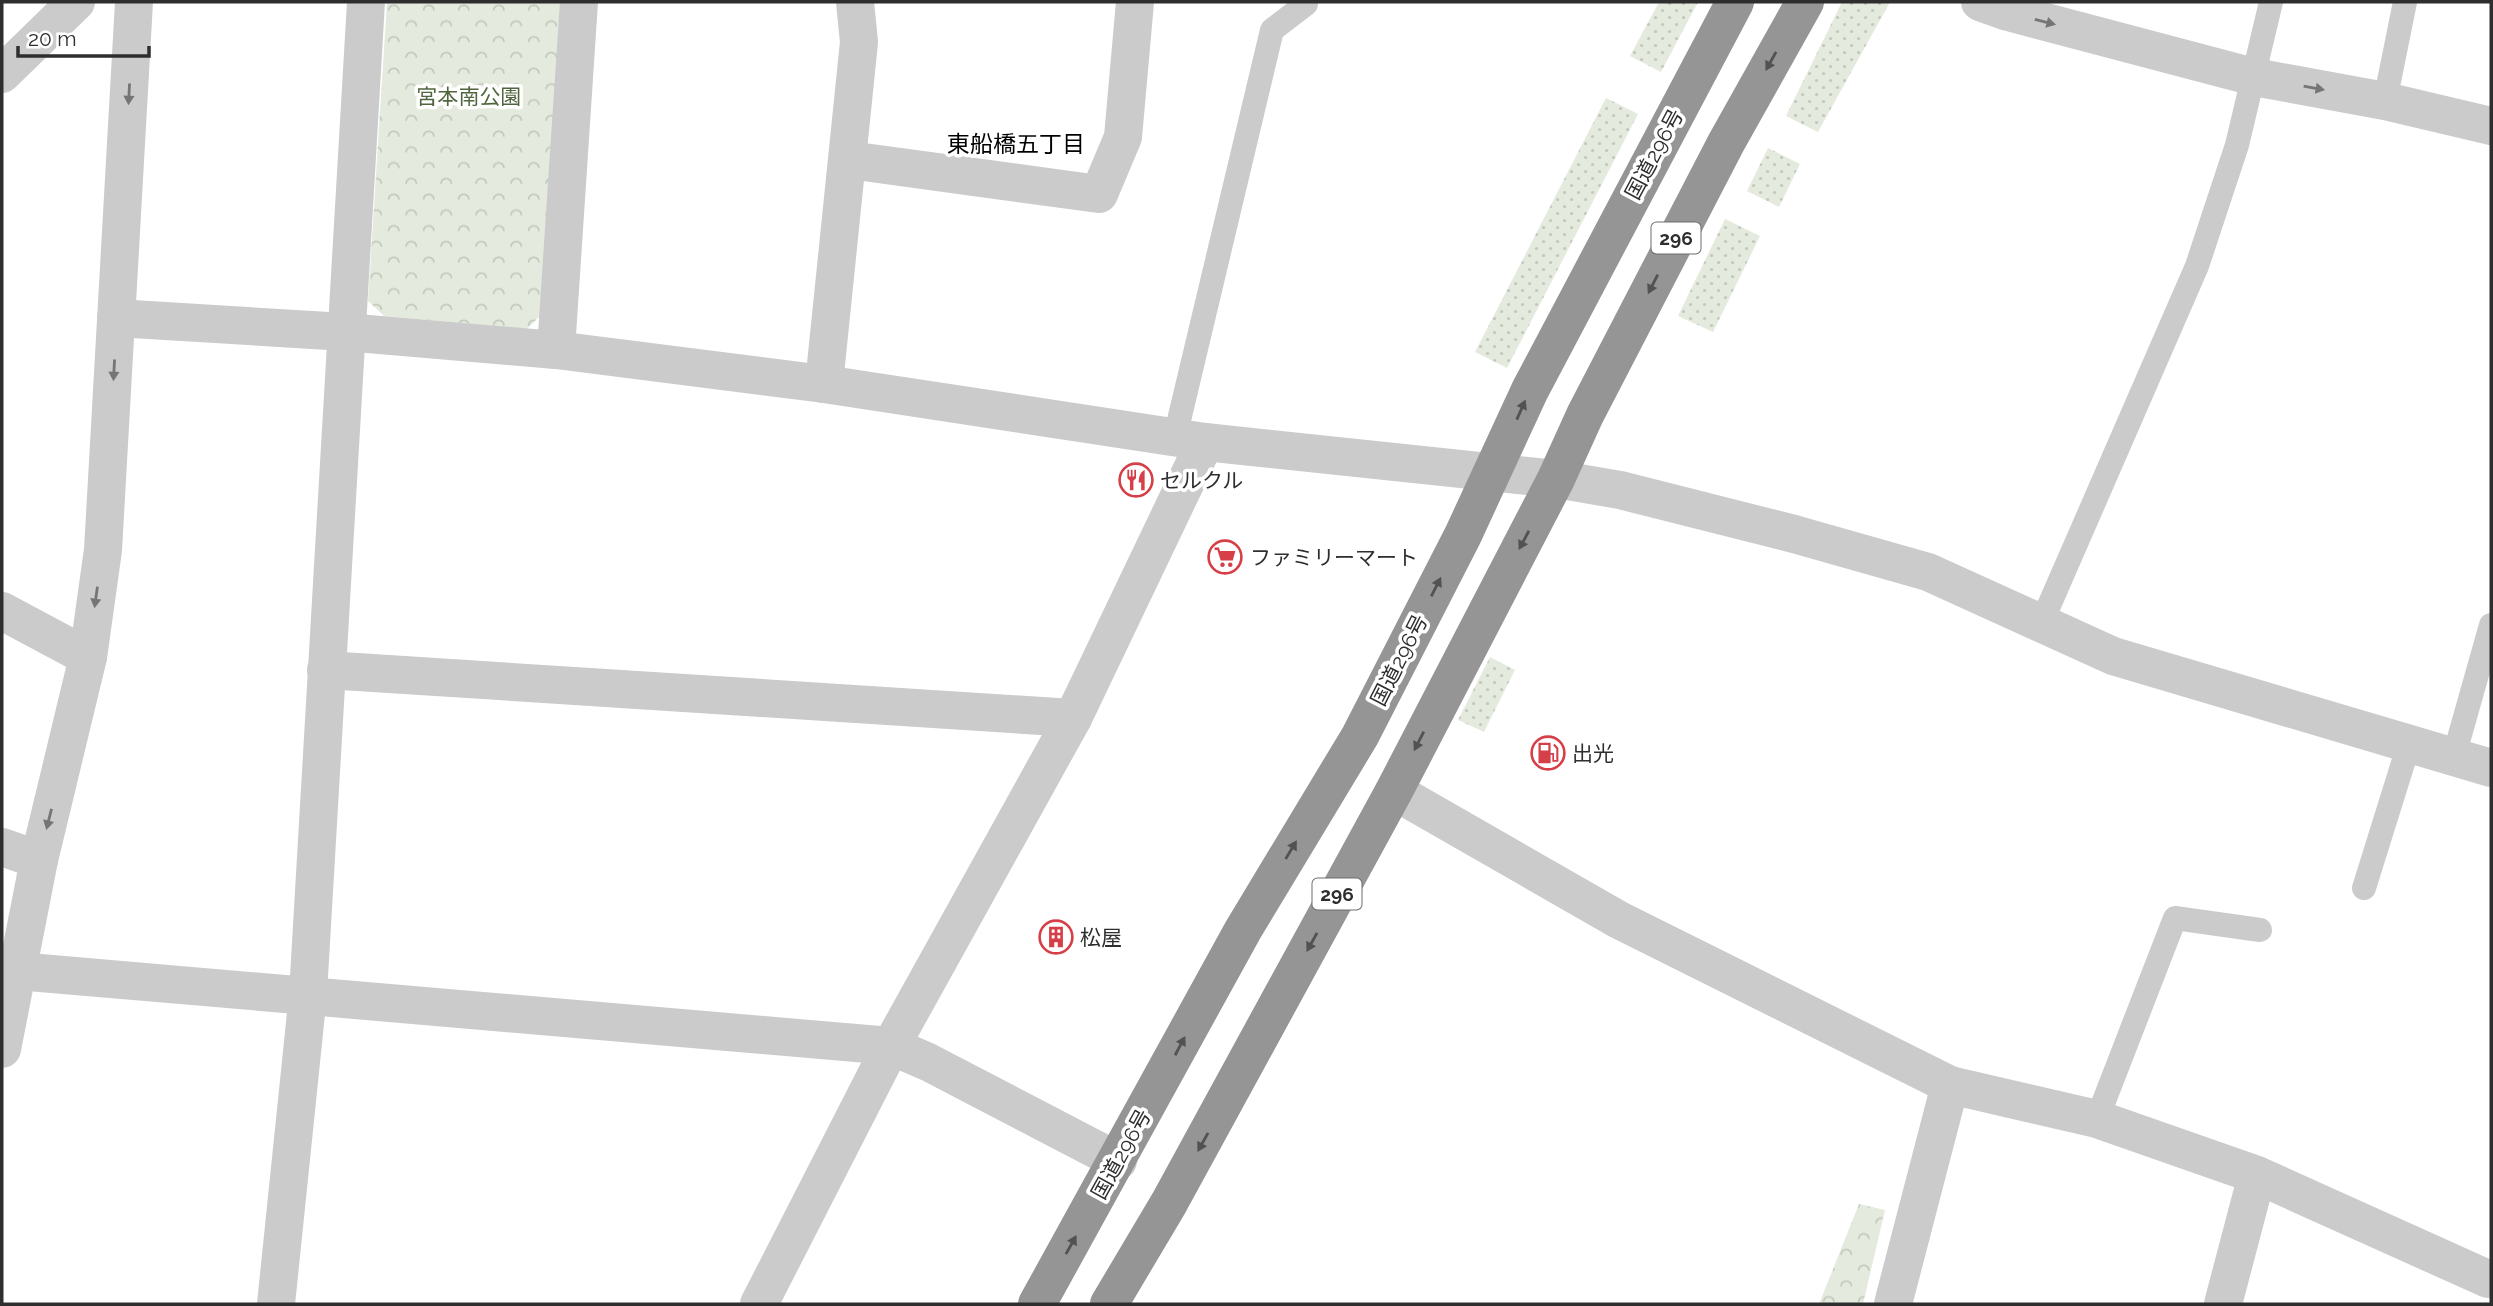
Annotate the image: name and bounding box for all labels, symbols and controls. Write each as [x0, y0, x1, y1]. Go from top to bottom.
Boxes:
scale bar [18, 14, 149, 58]
one-way arrow [2034, 17, 2056, 28]
text: 20 m [28, 26, 76, 51]
one-way arrow [1765, 52, 1777, 71]
one-way arrow [2303, 82, 2325, 93]
one-way arrow [123, 84, 134, 106]
park label: 宮本南公園 [417, 84, 522, 109]
street label: 国道296号 [1620, 104, 1688, 204]
district label: 東船橋五丁目 [947, 130, 1085, 157]
road number: 296 [1652, 222, 1700, 254]
one-way arrow [1647, 274, 1659, 294]
one-way arrow [108, 360, 119, 382]
one-way arrow [1516, 399, 1527, 420]
restaurant icon: セルクル [1117, 461, 1155, 499]
place label: セルクル [1160, 468, 1243, 493]
one-way arrow [1518, 530, 1530, 549]
supermarket icon: ファミリーマート [1206, 538, 1244, 576]
place label: ファミリーマート [1250, 545, 1418, 570]
one-way arrow [1431, 577, 1442, 597]
one-way arrow [91, 586, 102, 608]
street label: 国道296号 [1365, 610, 1433, 710]
one-way arrow [1414, 731, 1425, 751]
fuel station icon: 出光 [1529, 734, 1567, 772]
place label: 出光 [1572, 741, 1614, 766]
one-way arrow [43, 809, 54, 831]
one-way arrow [1285, 841, 1297, 860]
road number: 296 [1312, 878, 1362, 909]
building icon: 松屋 [1037, 918, 1075, 956]
place label: 松屋 [1080, 925, 1122, 950]
one-way arrow [1306, 932, 1318, 952]
one-way arrow [1174, 1035, 1186, 1055]
street label: 国道296号 [1086, 1105, 1156, 1203]
one-way arrow [1197, 1132, 1209, 1151]
one-way arrow [1065, 1235, 1077, 1254]

